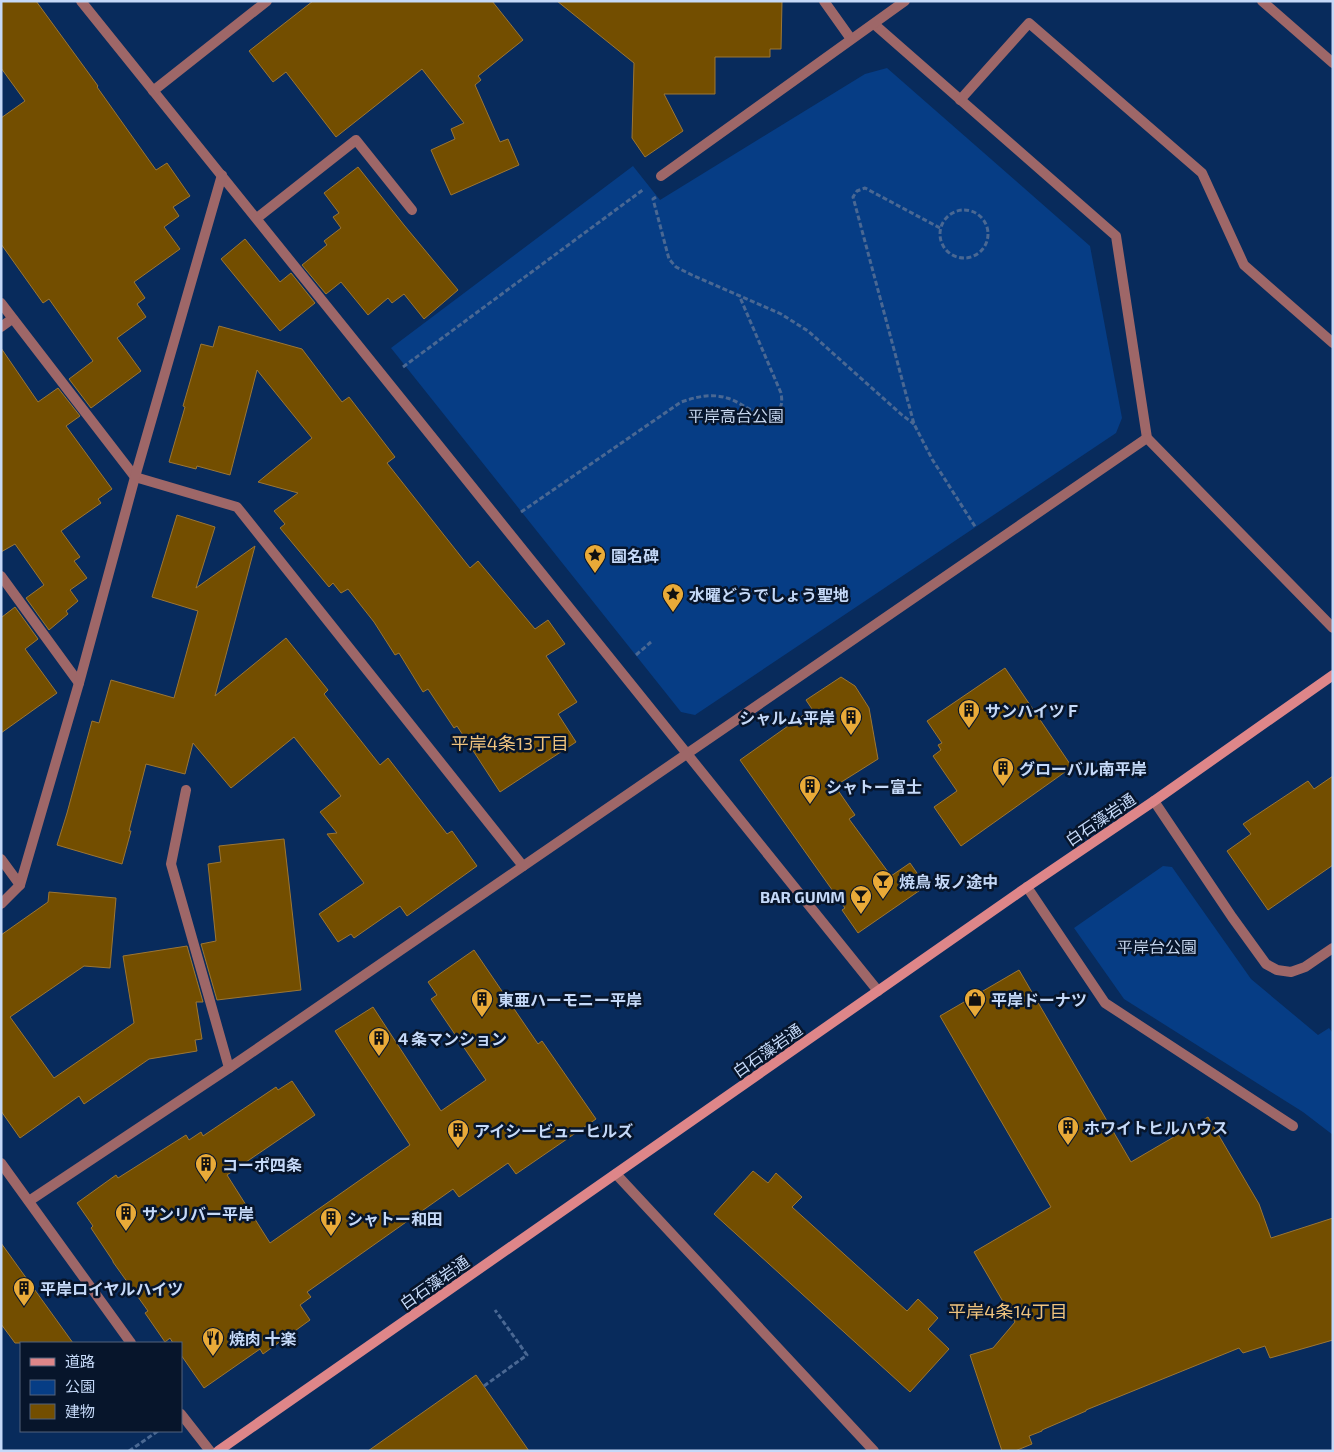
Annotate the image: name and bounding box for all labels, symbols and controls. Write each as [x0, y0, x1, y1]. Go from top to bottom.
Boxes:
park label: 平岸高台公園 [688, 406, 784, 425]
place icon: 園名碑 [583, 543, 607, 574]
place label: 園名碑 [611, 546, 659, 565]
place icon: 水曜どうでしょう聖地 [661, 582, 685, 613]
place label: 水曜どうでしょう聖地 [689, 585, 849, 604]
building icon: サンハイツＦ [957, 698, 981, 729]
place label: サンハイツＦ [985, 701, 1081, 720]
building icon: シャルム平岸 [839, 705, 863, 736]
place label: シャルム平岸 [739, 708, 835, 727]
district label: 平岸4条13丁目 [451, 732, 569, 754]
building icon: グローバル南平岸 [991, 756, 1015, 787]
place label: グローバル南平岸 [1019, 759, 1147, 778]
building icon: シャトー富士 [798, 774, 822, 805]
place label: シャトー富士 [826, 777, 922, 796]
street label: 白石藻岩通 [1062, 789, 1138, 849]
bar icon: 焼鳥 坂ノ途中 [871, 869, 895, 900]
place label: 焼鳥 坂ノ途中 [899, 872, 998, 891]
bar icon: BAR GUMM [849, 884, 873, 915]
place label: BAR GUMM [760, 887, 845, 906]
park label: 平岸台公園 [1117, 937, 1197, 956]
building icon: 東亜ハーモニー平岸 [470, 987, 494, 1018]
shop icon: 平岸ドーナツ [963, 987, 987, 1018]
place label: 東亜ハーモニー平岸 [498, 990, 642, 1009]
place label: 平岸ドーナツ [991, 990, 1087, 1009]
street label: 白石藻岩通 [729, 1019, 805, 1081]
building icon: ４条マンション [367, 1026, 391, 1057]
place label: ４条マンション [395, 1029, 507, 1048]
building icon: ホワイトヒルハウス [1056, 1115, 1080, 1146]
building icon: アイシービューヒルズ [446, 1118, 470, 1149]
place label: ホワイトヒルハウス [1084, 1118, 1228, 1137]
place label: アイシービューヒルズ [474, 1121, 633, 1140]
building icon: コーポ四条 [194, 1152, 218, 1183]
place label: コーポ四条 [222, 1155, 302, 1174]
building icon: サンリバー平岸 [114, 1201, 138, 1232]
place label: サンリバー平岸 [142, 1204, 254, 1223]
building icon: シャトー和田 [319, 1206, 343, 1237]
place label: シャトー和田 [347, 1209, 443, 1228]
street label: 白石藻岩通 [396, 1251, 472, 1313]
building icon: 平岸ロイヤルハイツ [12, 1276, 36, 1307]
place label: 平岸ロイヤルハイツ [40, 1279, 183, 1298]
district label: 平岸4条14丁目 [948, 1300, 1068, 1322]
restaurant icon: 焼肉 十楽 [201, 1326, 225, 1357]
place label: 焼肉 十楽 [229, 1329, 296, 1348]
legend [20, 1342, 182, 1432]
text: 道路 [65, 1352, 95, 1370]
text: 公園 [65, 1377, 95, 1395]
text: 建物 [65, 1402, 95, 1420]

